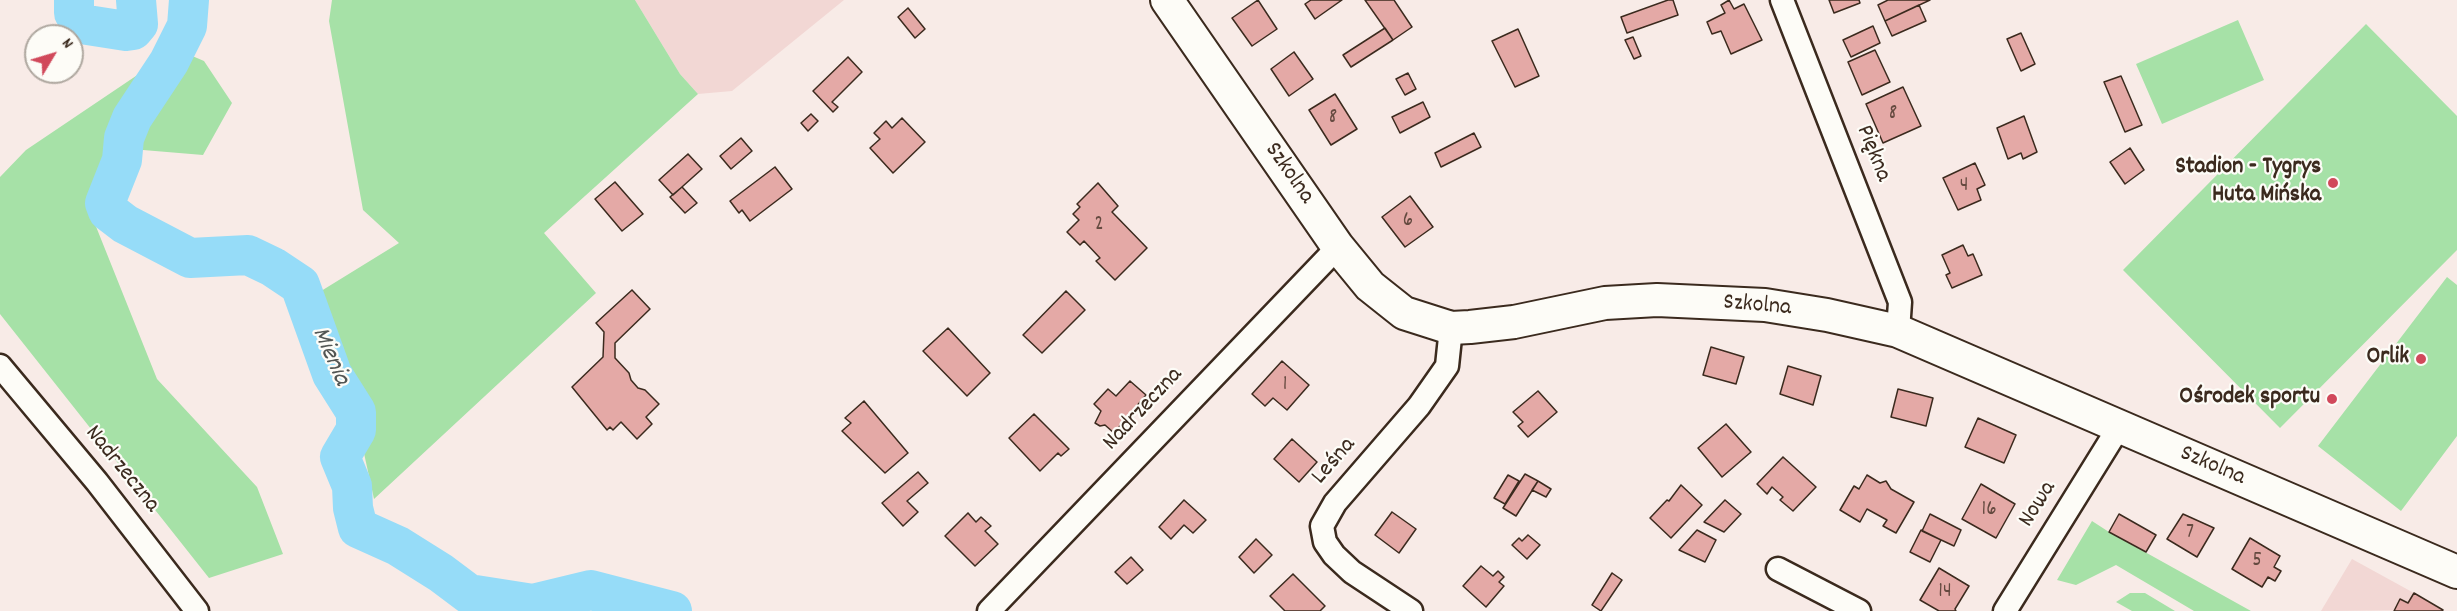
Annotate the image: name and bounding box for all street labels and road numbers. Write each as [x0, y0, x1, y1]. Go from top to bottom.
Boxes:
street label: Piękna [1848, 122, 1896, 186]
street label: Szkolna [1257, 138, 1319, 210]
street label: Szkolna [1722, 290, 1792, 324]
street label: Nadrzeczna [1098, 362, 1190, 458]
street label: Nadrzeczna [77, 421, 165, 519]
street label: Leśna [1307, 433, 1363, 491]
street label: Szkolna [2175, 440, 2249, 494]
street label: Nowa [2014, 476, 2064, 534]

